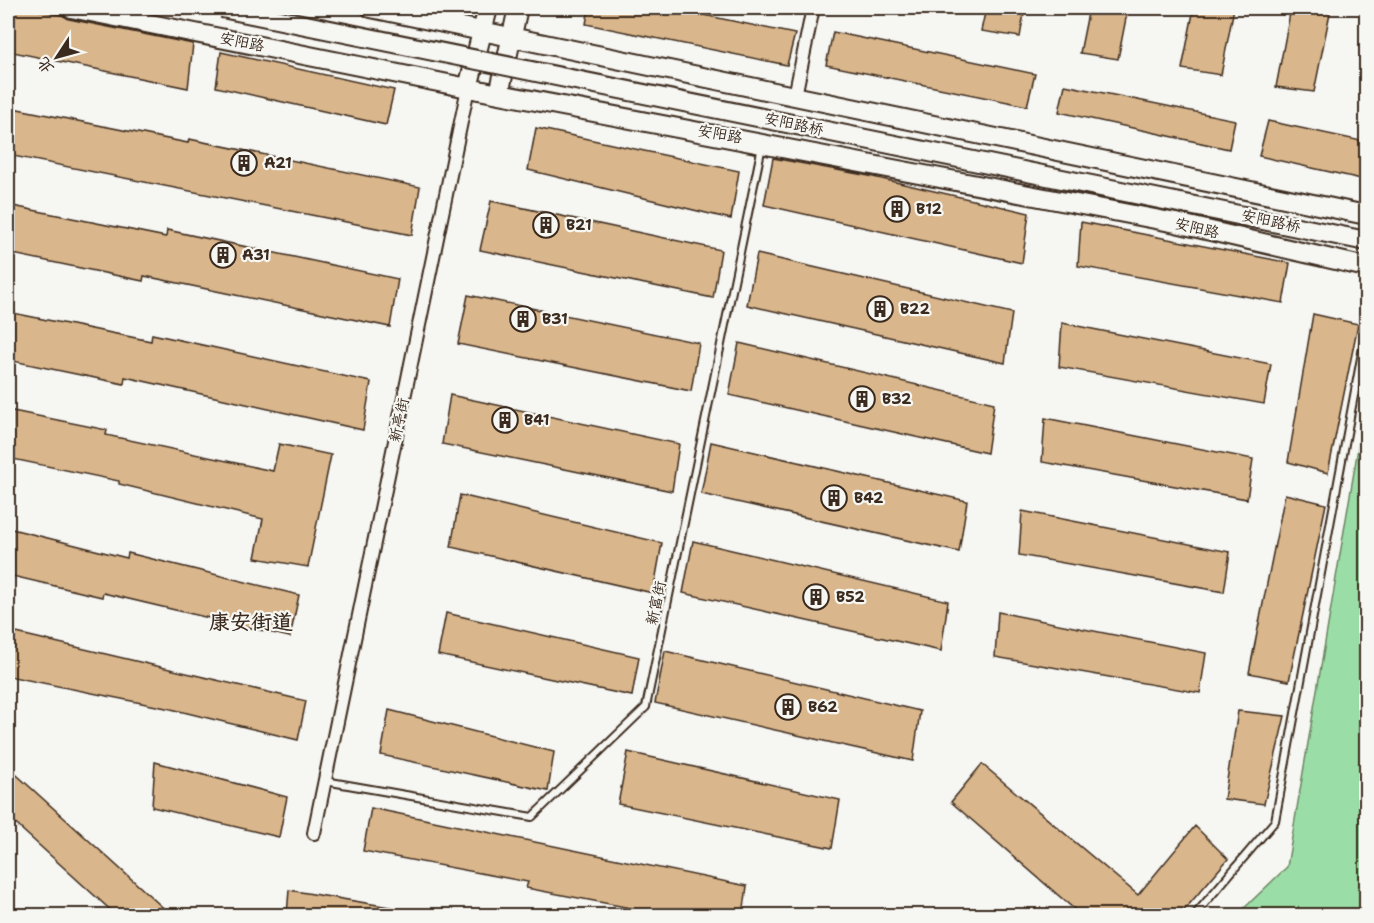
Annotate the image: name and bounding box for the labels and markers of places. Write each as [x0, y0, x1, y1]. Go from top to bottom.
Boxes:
building icon: A21 [229, 148, 259, 178]
place label: A21 [264, 153, 292, 173]
building icon: B12 [882, 194, 912, 224]
place label: B12 [916, 199, 943, 219]
building icon: B21 [531, 210, 561, 240]
place label: B21 [566, 215, 592, 235]
building icon: A31 [208, 240, 238, 270]
place label: A31 [242, 245, 270, 265]
building icon: B22 [865, 294, 895, 324]
place label: B22 [900, 299, 930, 319]
building icon: B31 [508, 304, 538, 334]
place label: B31 [542, 309, 568, 329]
building icon: B32 [847, 384, 877, 414]
place label: B32 [882, 389, 912, 409]
building icon: B41 [490, 405, 520, 435]
place label: B41 [524, 410, 550, 430]
building icon: B42 [819, 483, 849, 513]
place label: B42 [854, 488, 884, 508]
building icon: B52 [801, 582, 831, 612]
place label: B52 [836, 587, 865, 607]
building icon: B62 [773, 692, 803, 722]
place label: B62 [808, 697, 838, 717]

